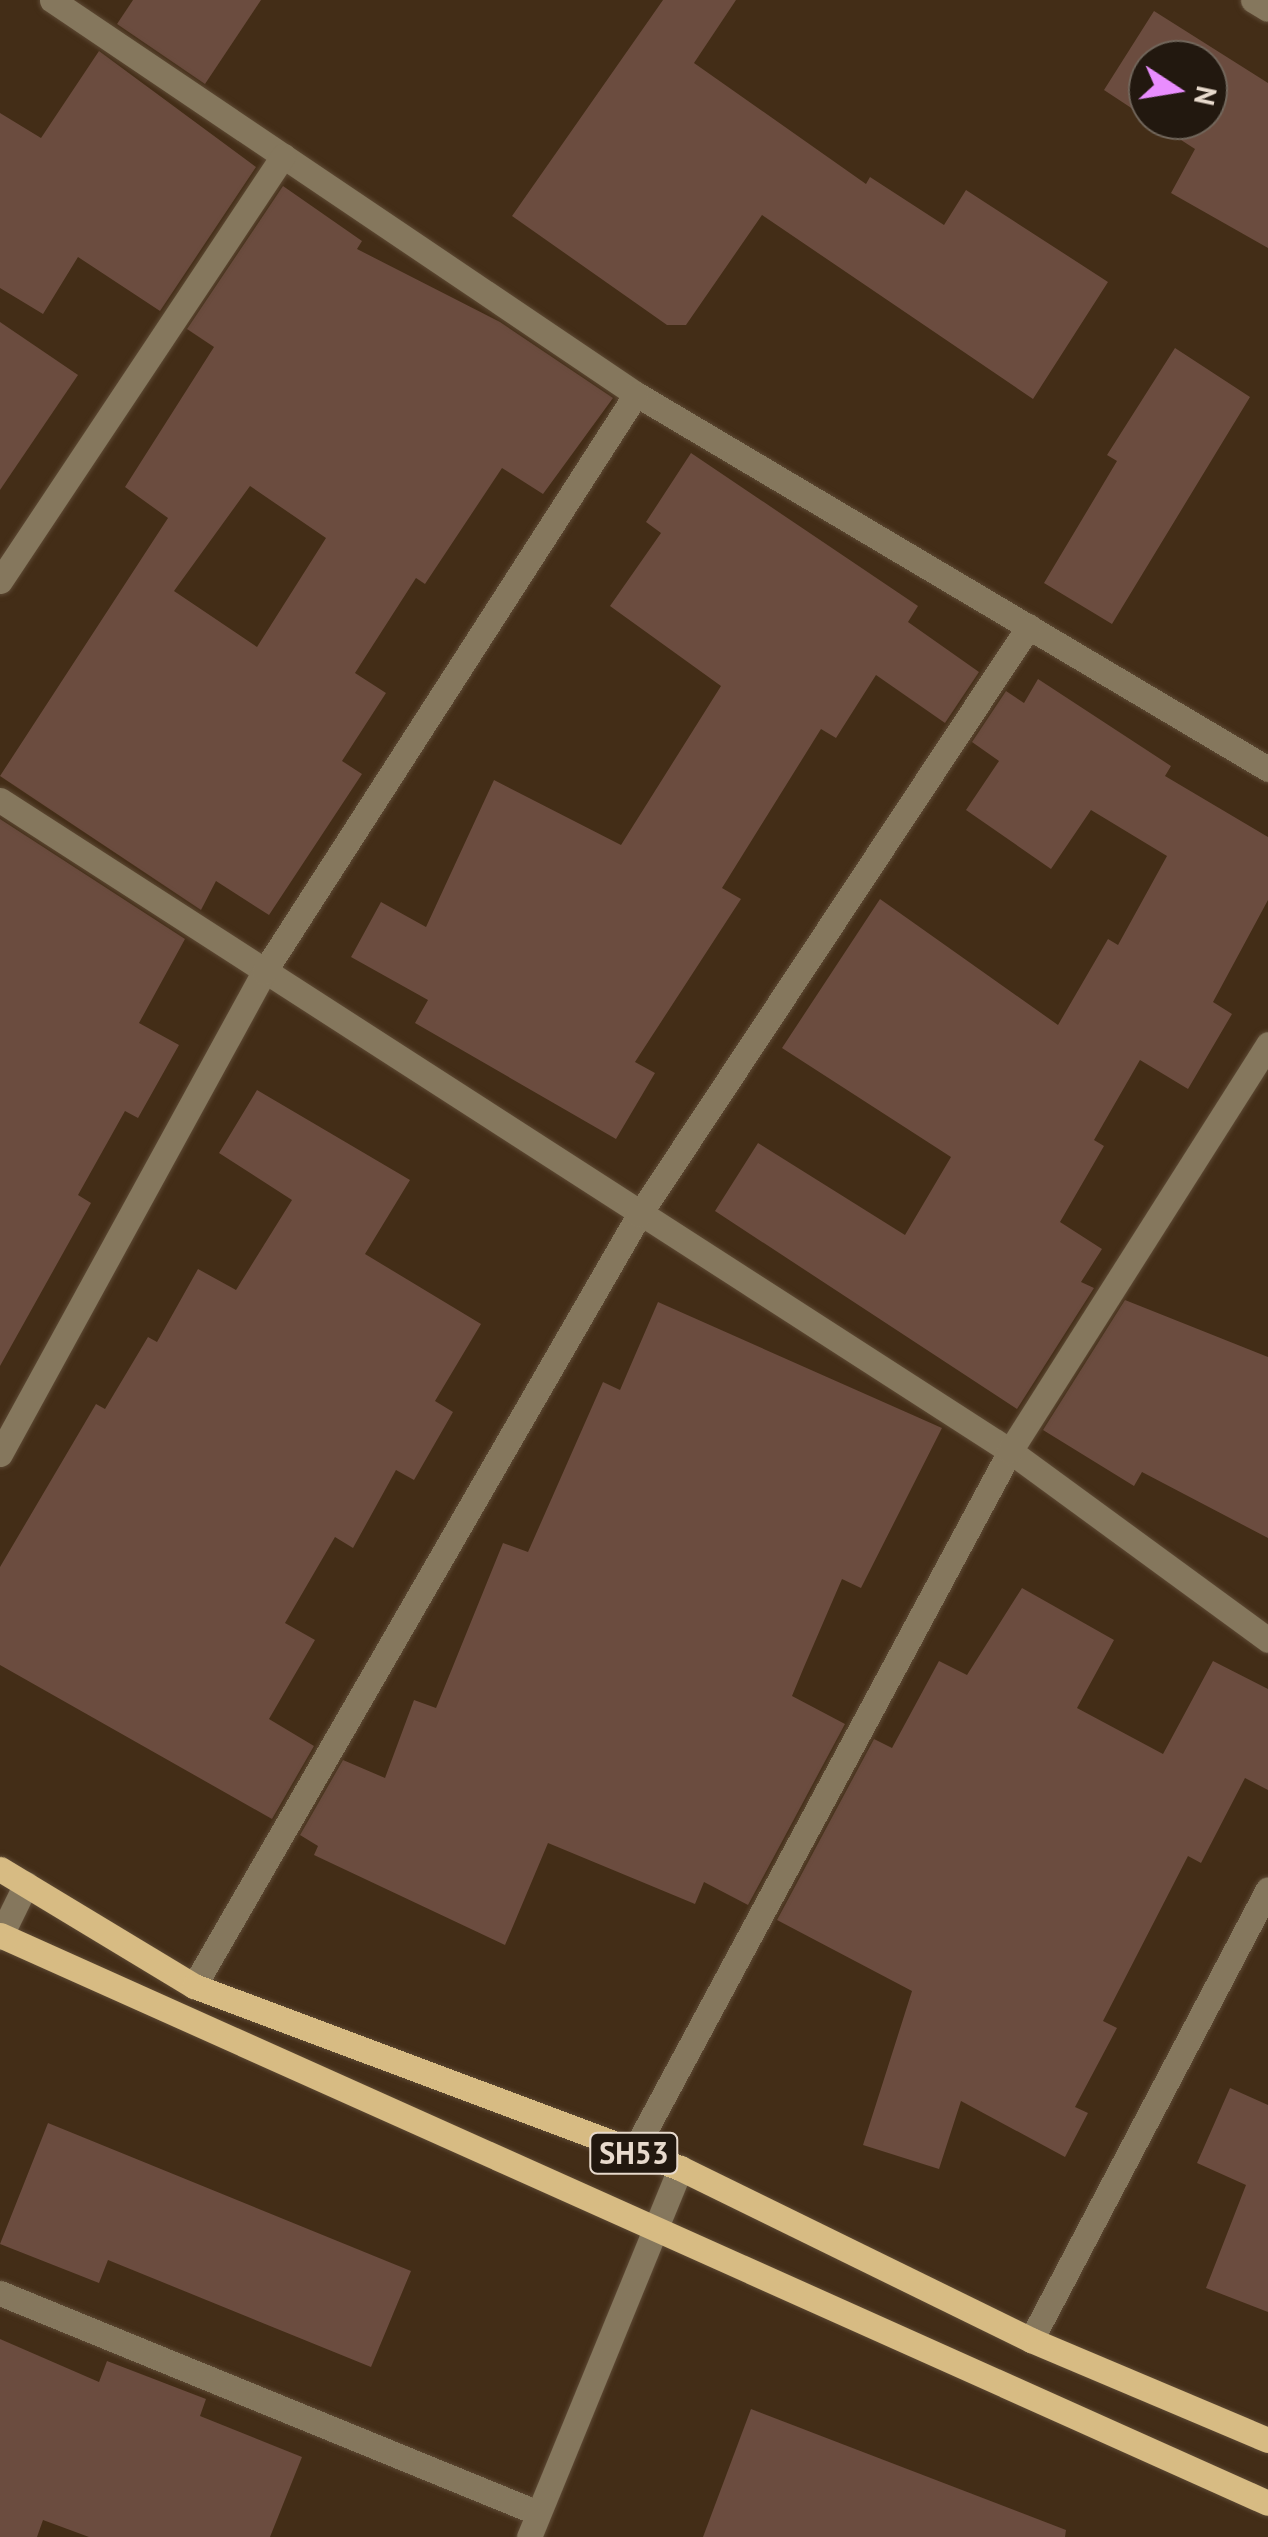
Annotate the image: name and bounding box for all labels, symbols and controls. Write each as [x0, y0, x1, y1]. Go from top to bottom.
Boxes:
north arrow [1128, 40, 1228, 140]
text: N [1186, 83, 1226, 109]
road number: SH53 [589, 2128, 679, 2178]

